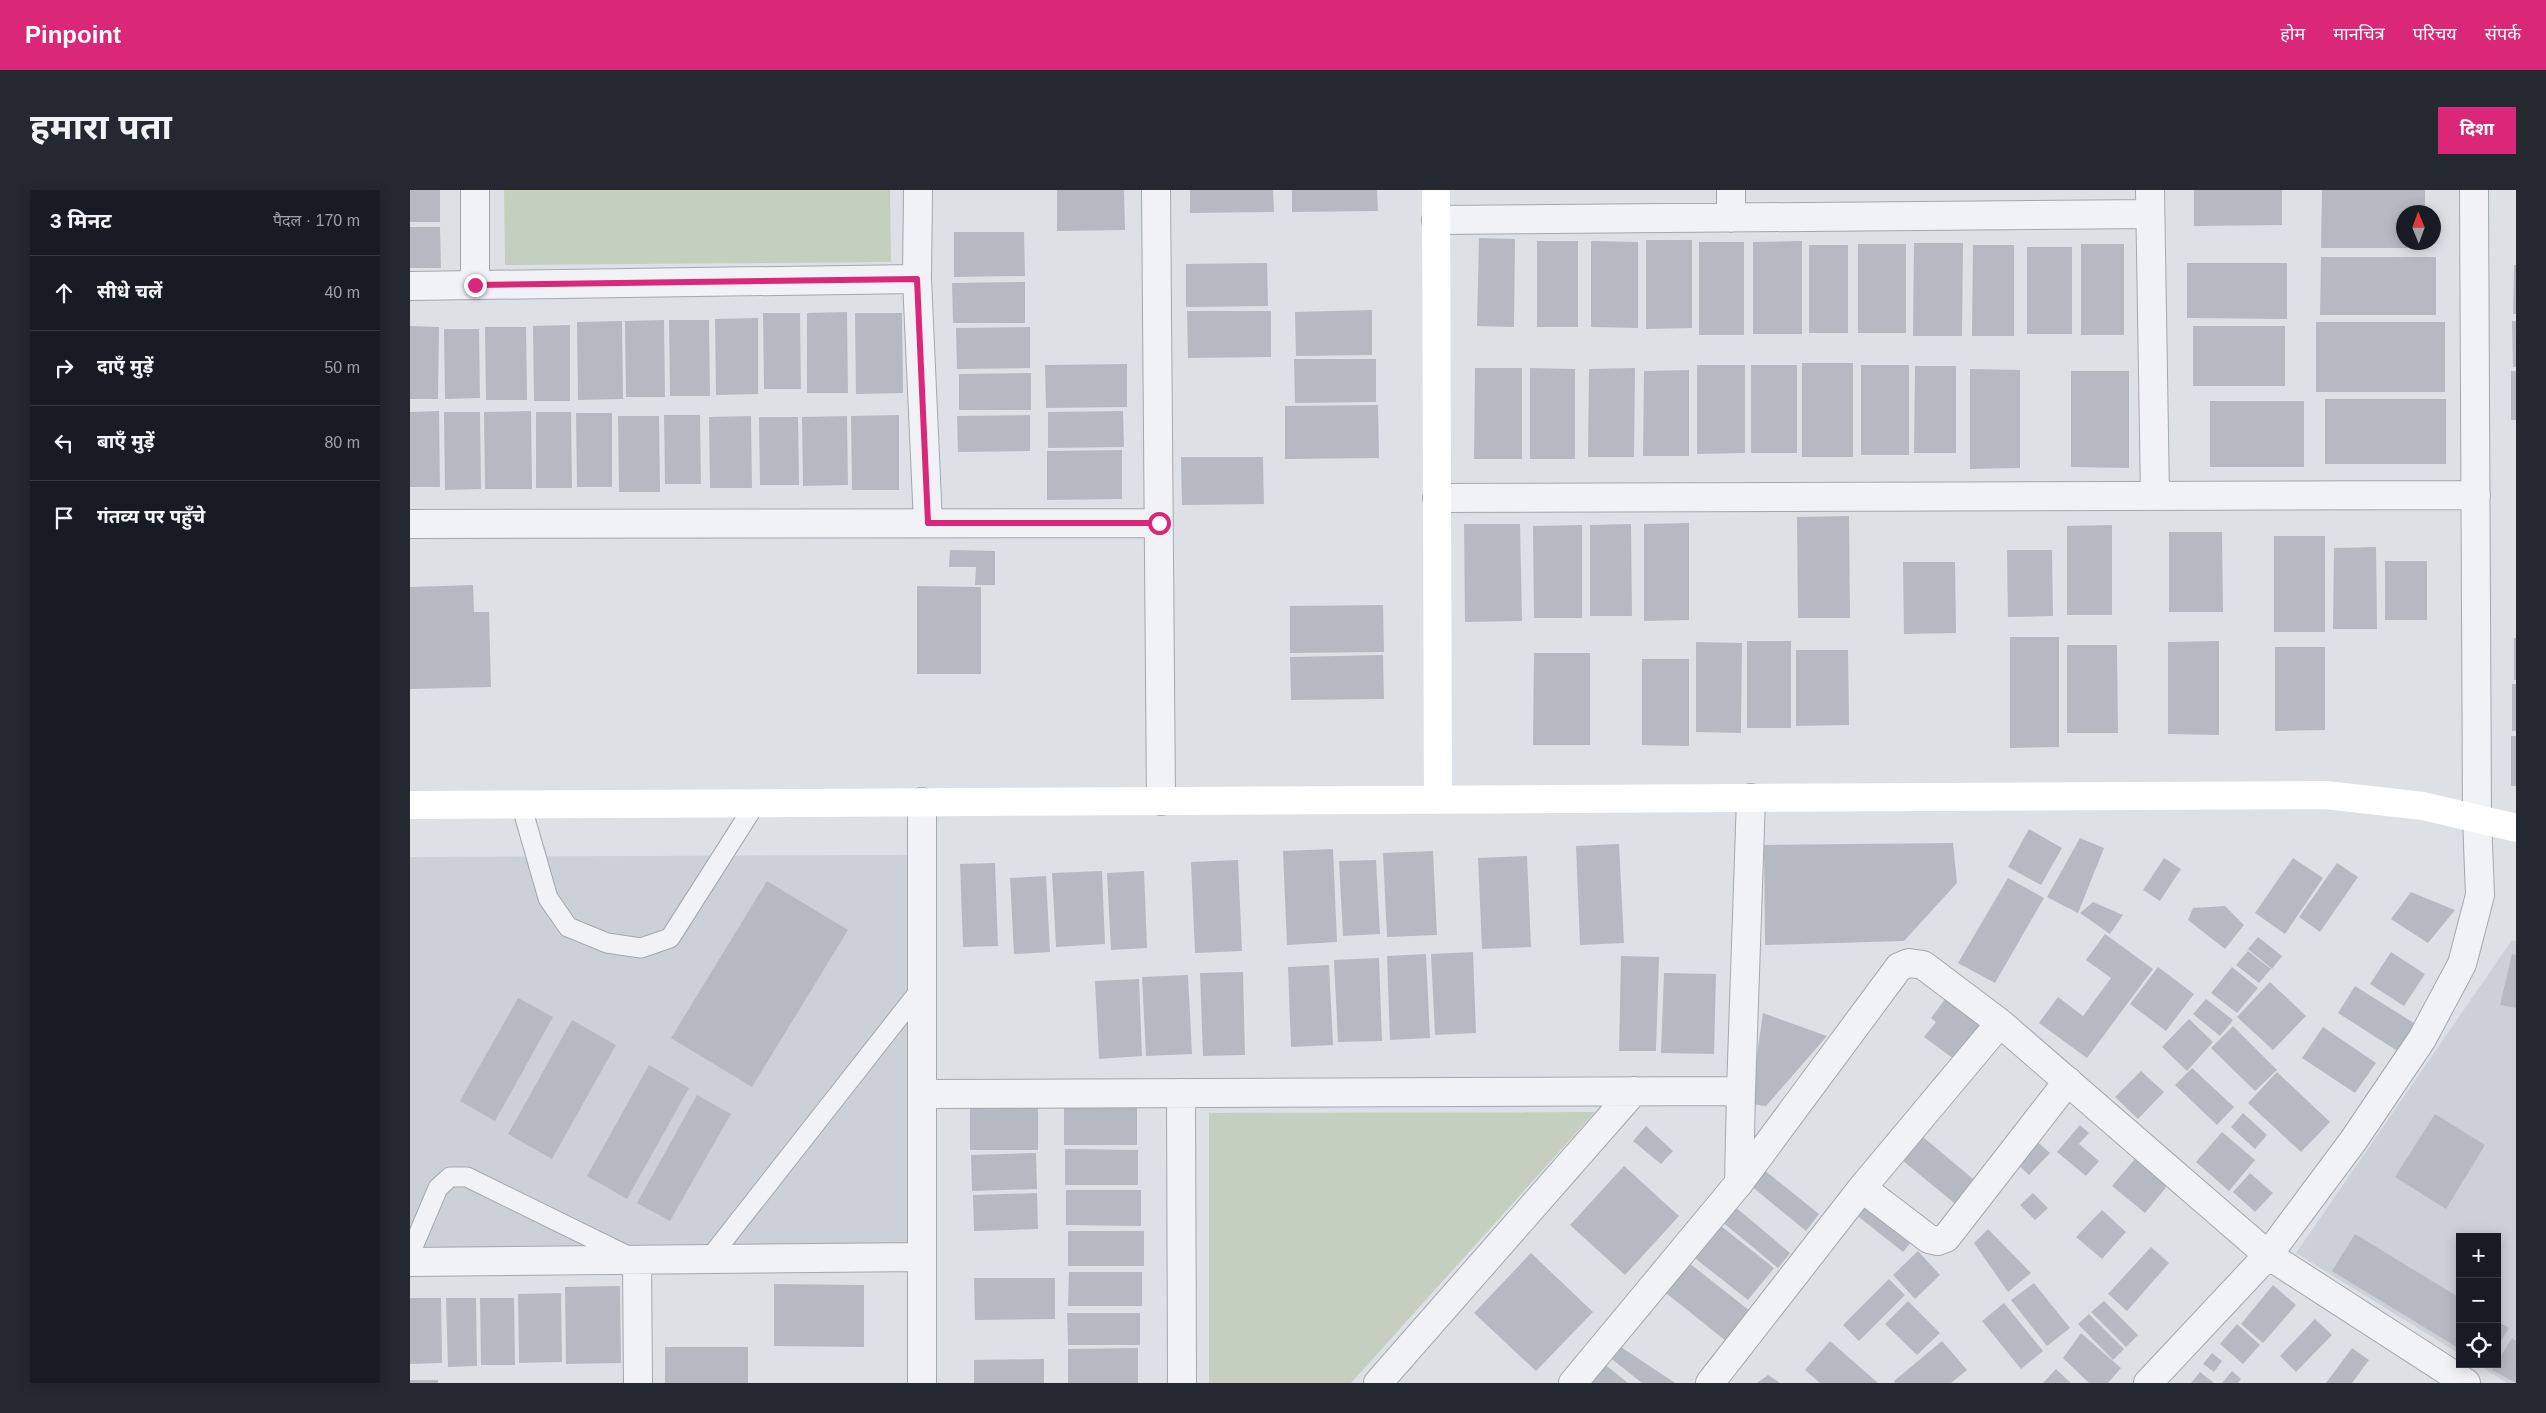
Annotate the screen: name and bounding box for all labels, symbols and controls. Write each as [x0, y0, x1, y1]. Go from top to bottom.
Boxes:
text: Pinpoint [25, 21, 121, 48]
text: होम [2280, 24, 2305, 44]
text: मानचित्र [2333, 24, 2385, 44]
text: परिचय [2413, 24, 2457, 44]
text: संपर्क [2485, 24, 2521, 44]
text: हमारा पता [30, 107, 172, 146]
button: दिशा [2438, 107, 2516, 154]
north arrow [2396, 205, 2441, 250]
text: 3 मिनट [50, 209, 112, 232]
text: पैदल · 170 m [273, 212, 360, 229]
route end [464, 274, 487, 297]
icon: ahead [50, 279, 78, 307]
text: सीधे चलें [97, 281, 162, 302]
text: 40 m [324, 284, 360, 301]
icon: right [50, 354, 78, 382]
text: दाएँ मुड़ें [97, 356, 153, 377]
text: 50 m [324, 359, 360, 376]
icon: left [50, 429, 78, 457]
text: बाएँ मुड़ें [97, 431, 154, 452]
text: 80 m [324, 434, 360, 451]
icon: arrive [50, 504, 78, 532]
text: गंतव्य पर पहुँचे [97, 506, 205, 527]
route start [1148, 512, 1171, 535]
map controls [2456, 1233, 2501, 1368]
button: + [2456, 1233, 2501, 1278]
button: − [2456, 1278, 2501, 1323]
button: locate [2456, 1323, 2501, 1368]

